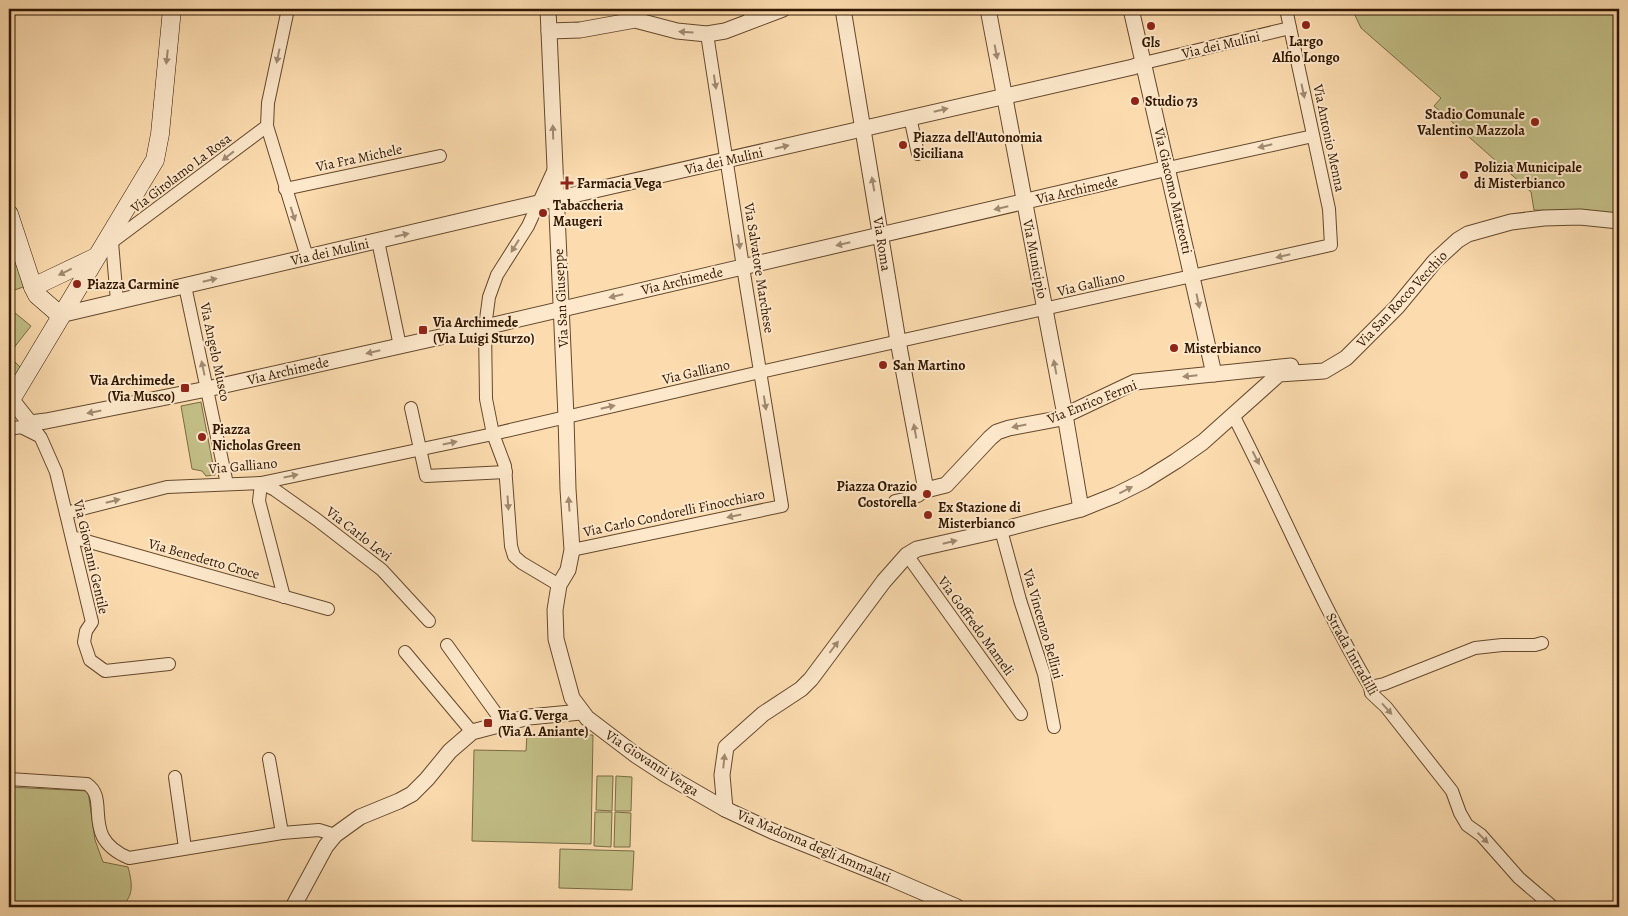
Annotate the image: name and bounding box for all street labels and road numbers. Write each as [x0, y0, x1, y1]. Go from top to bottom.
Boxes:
street label: Via dei Mulini [1179, 27, 1262, 63]
street label: Via Antonio Menna [1308, 82, 1350, 194]
street label: Via Giacomo Matteotti [1149, 125, 1197, 256]
street label: Via Girolamo La Rosa [126, 129, 236, 218]
street label: Via Fra Michele [313, 140, 404, 177]
street label: Via dei Mulini [682, 143, 765, 179]
street label: Via Archimede [1033, 171, 1120, 209]
street label: Via Salvatore Marchese [739, 200, 779, 335]
street label: Via Roma [868, 215, 896, 273]
street label: Via Municipio [1018, 217, 1052, 300]
street label: Via dei Mulini [288, 234, 371, 270]
street label: Via San Rocco Vecchio [1352, 247, 1452, 352]
street label: Via San Giuseppe [549, 248, 573, 349]
street label: Via Archimede [638, 262, 725, 300]
street label: Via Galliano [1054, 267, 1127, 301]
street label: Via Angelo Musco [195, 300, 235, 403]
street label: Via Archimede [244, 352, 331, 390]
street label: Via Galliano [659, 355, 732, 389]
street label: Via Enrico Fermi [1043, 375, 1140, 429]
street label: Via Galliano [207, 454, 278, 479]
street label: Via Carlo Condorelli Finocchiaro [581, 484, 766, 542]
street label: Via Giovanni Gentile [68, 497, 113, 616]
street label: Via Carlo Levi [321, 502, 396, 566]
street label: Via Benedetto Croce [145, 534, 262, 584]
street label: Via Vincenzo Bellini [1018, 566, 1068, 681]
street label: Via Goffredo Mameli [933, 572, 1018, 680]
street label: Strada Intradilli [1321, 609, 1383, 699]
street label: Via Giovanni Verga [601, 725, 703, 801]
street label: Via Madonna degli Ammalati [733, 805, 894, 887]

